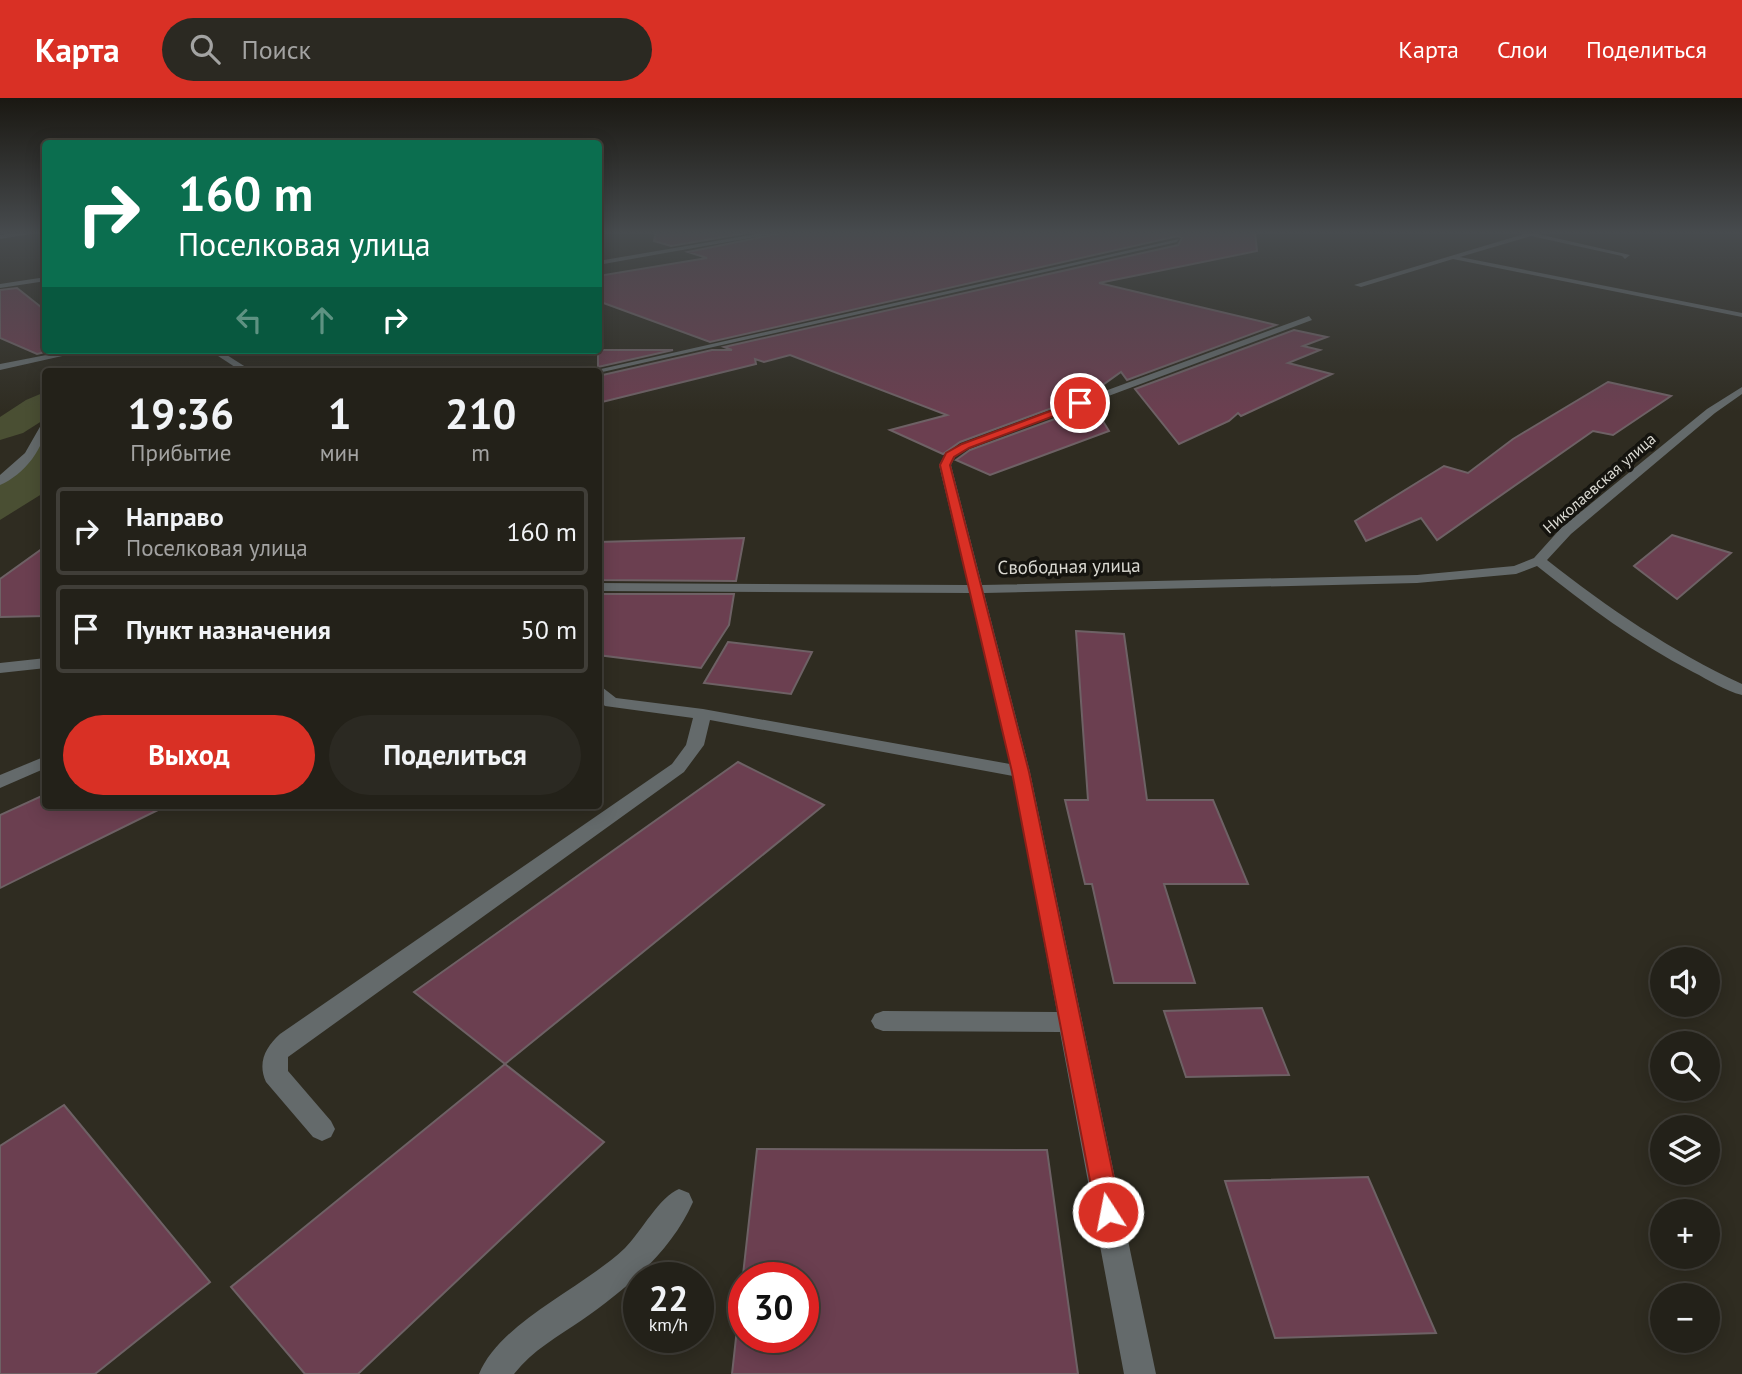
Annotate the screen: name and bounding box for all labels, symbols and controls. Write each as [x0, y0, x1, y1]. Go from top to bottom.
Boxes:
search box [162, 18, 652, 81]
text: Карта [35, 28, 120, 71]
icon: search [186, 30, 224, 68]
text: Поиск [242, 33, 311, 66]
text: Карта [1398, 34, 1459, 65]
text: Слои [1497, 34, 1548, 65]
text: Поделиться [1586, 34, 1707, 65]
text: 160 m [178, 161, 313, 225]
icon: right [63, 168, 154, 259]
text: Поселковая улица [178, 223, 431, 265]
icon: left [230, 301, 268, 339]
icon: ahead [303, 301, 341, 339]
icon: right [376, 301, 414, 339]
pin [1050, 373, 1110, 433]
icon: arrive [1061, 384, 1099, 422]
text: 19:36 [128, 386, 234, 441]
text: 1 [328, 386, 351, 441]
text: 210 [445, 386, 516, 441]
street label: Николаевская улица [1539, 429, 1659, 537]
text: Прибытие [130, 438, 231, 467]
text: мин [320, 438, 359, 467]
text: m [471, 438, 490, 467]
text: Направо [126, 500, 224, 533]
icon: right [67, 512, 105, 550]
text: 160 m [506, 515, 577, 548]
text: Поселковая улица [126, 533, 308, 562]
street label: Свободная улица [997, 553, 1141, 579]
icon: arrive [67, 610, 105, 648]
text: Пункт назначения [126, 613, 331, 646]
text: 50 m [521, 613, 577, 646]
button: Выход [63, 715, 315, 795]
button: Поделиться [329, 715, 581, 795]
map controls [1650, 947, 1720, 1353]
button: sound [1650, 947, 1720, 1017]
button: search [1650, 1031, 1720, 1101]
button: layers [1650, 1115, 1720, 1185]
position arrow [1071, 1175, 1145, 1249]
button: + [1650, 1199, 1720, 1269]
speed limit sign: 30 [728, 1262, 819, 1353]
text: 22 [649, 1275, 688, 1321]
button: − [1650, 1283, 1720, 1353]
text: km/h [649, 1313, 688, 1336]

